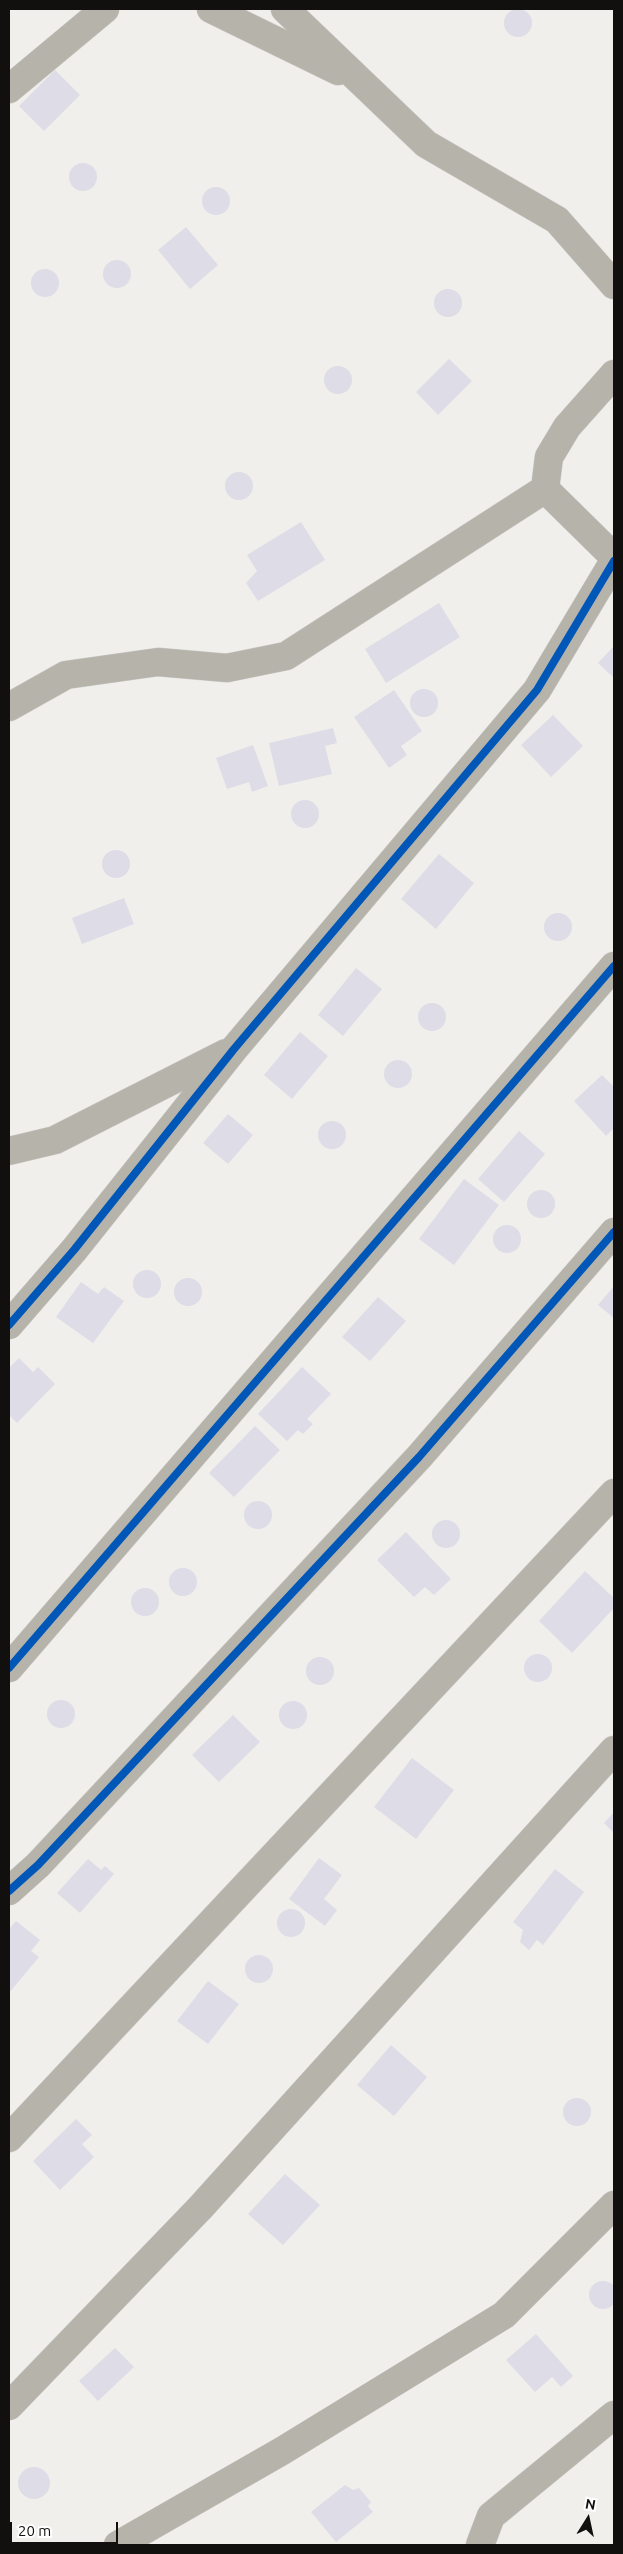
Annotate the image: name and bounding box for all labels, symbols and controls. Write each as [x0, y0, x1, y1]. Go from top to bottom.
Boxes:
north arrow [563, 2494, 613, 2544]
text: N [584, 2495, 597, 2513]
scale bar [12, 2512, 120, 2544]
text: 20 m [18, 2522, 51, 2539]

